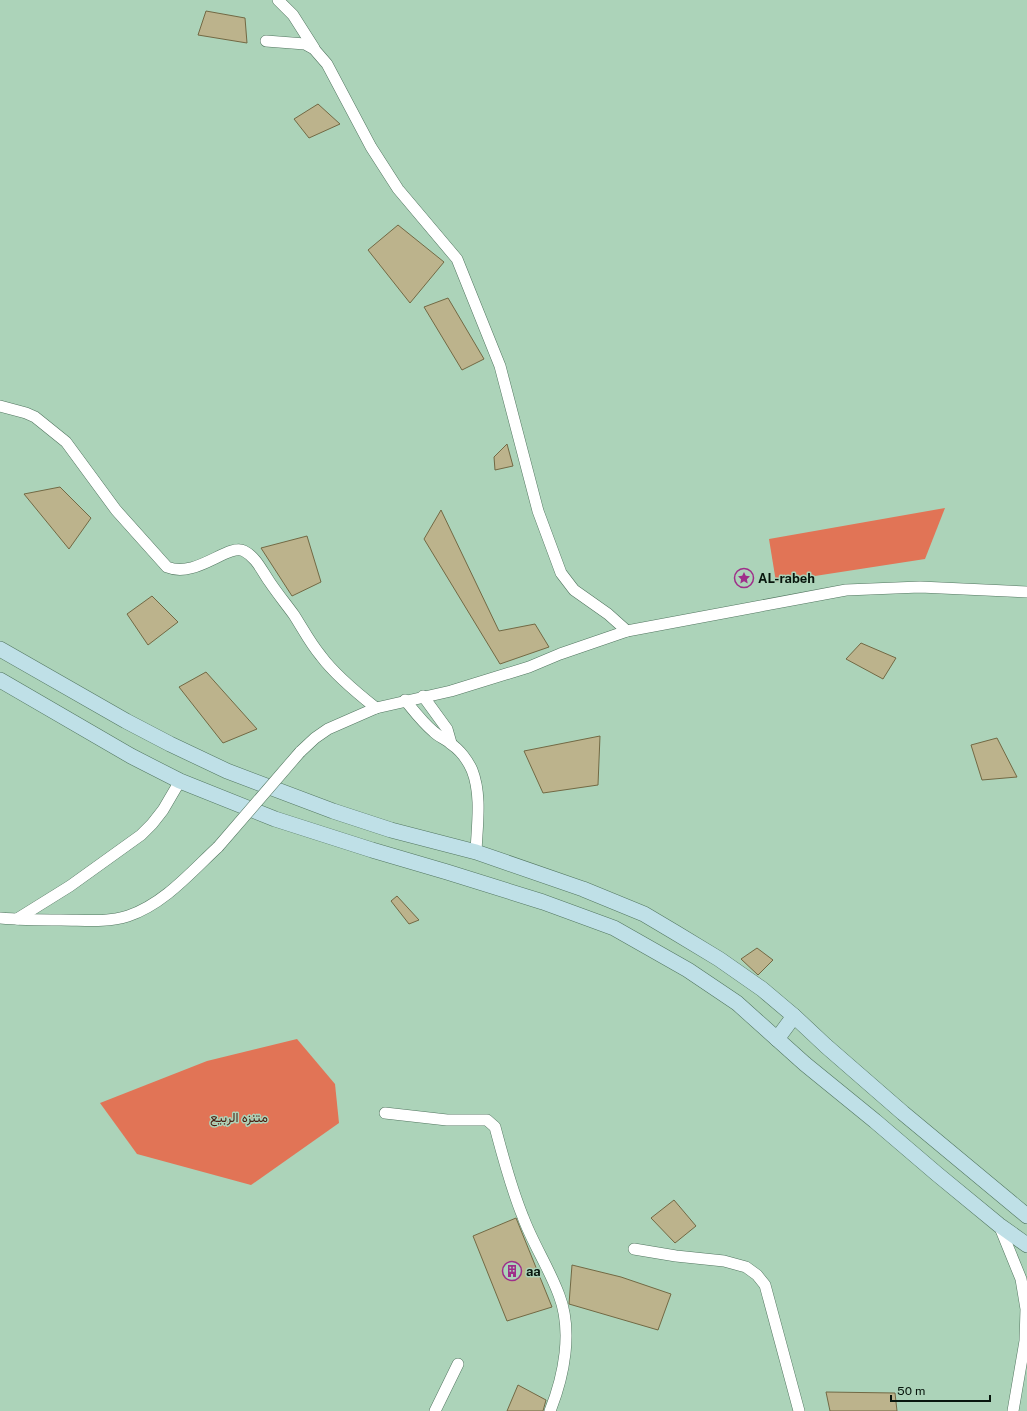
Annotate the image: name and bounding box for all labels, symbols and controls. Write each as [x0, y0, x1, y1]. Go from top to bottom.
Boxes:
place icon: AL-rabeh [733, 567, 755, 589]
place label: AL-rabeh [758, 571, 815, 586]
park label: متنزه الربيع [210, 1110, 268, 1127]
building icon: aa [501, 1260, 523, 1282]
place label: aa [526, 1264, 541, 1279]
scale bar [891, 1377, 990, 1403]
text: 50 m [897, 1384, 925, 1398]

